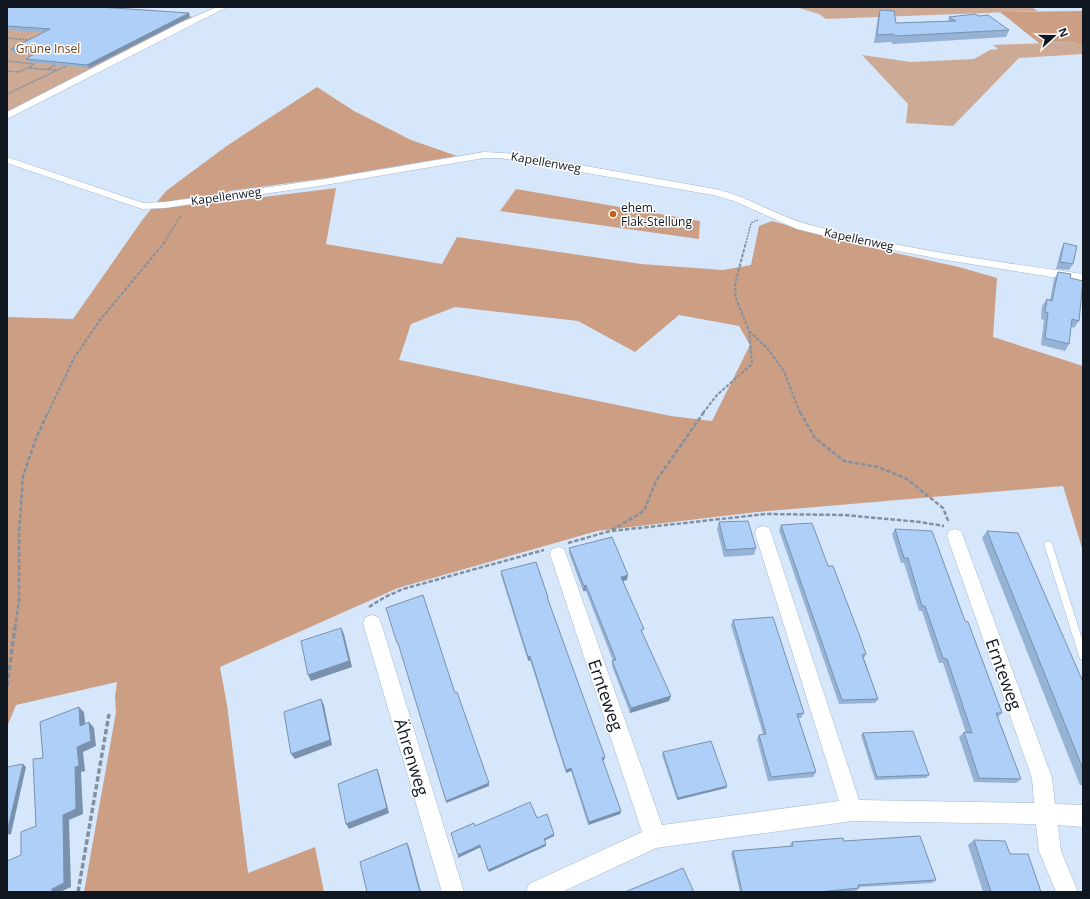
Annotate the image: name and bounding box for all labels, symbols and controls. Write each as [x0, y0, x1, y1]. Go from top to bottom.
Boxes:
north arrow [1034, 16, 1074, 56]
text: N [1055, 25, 1072, 39]
park label: Grüne Insel [16, 40, 80, 57]
street label: Kapellenweg [510, 147, 583, 177]
street label: Kapellenweg [190, 183, 263, 209]
place label: ehem. Flak-Stellung [621, 199, 692, 230]
marker: ehem. Flak-Stellung [608, 209, 618, 219]
street label: Kapellenweg [823, 223, 896, 255]
street label: Ernteweg [980, 635, 1028, 713]
street label: Ernteweg [583, 656, 629, 734]
street label: Ährenweg [389, 715, 435, 799]

